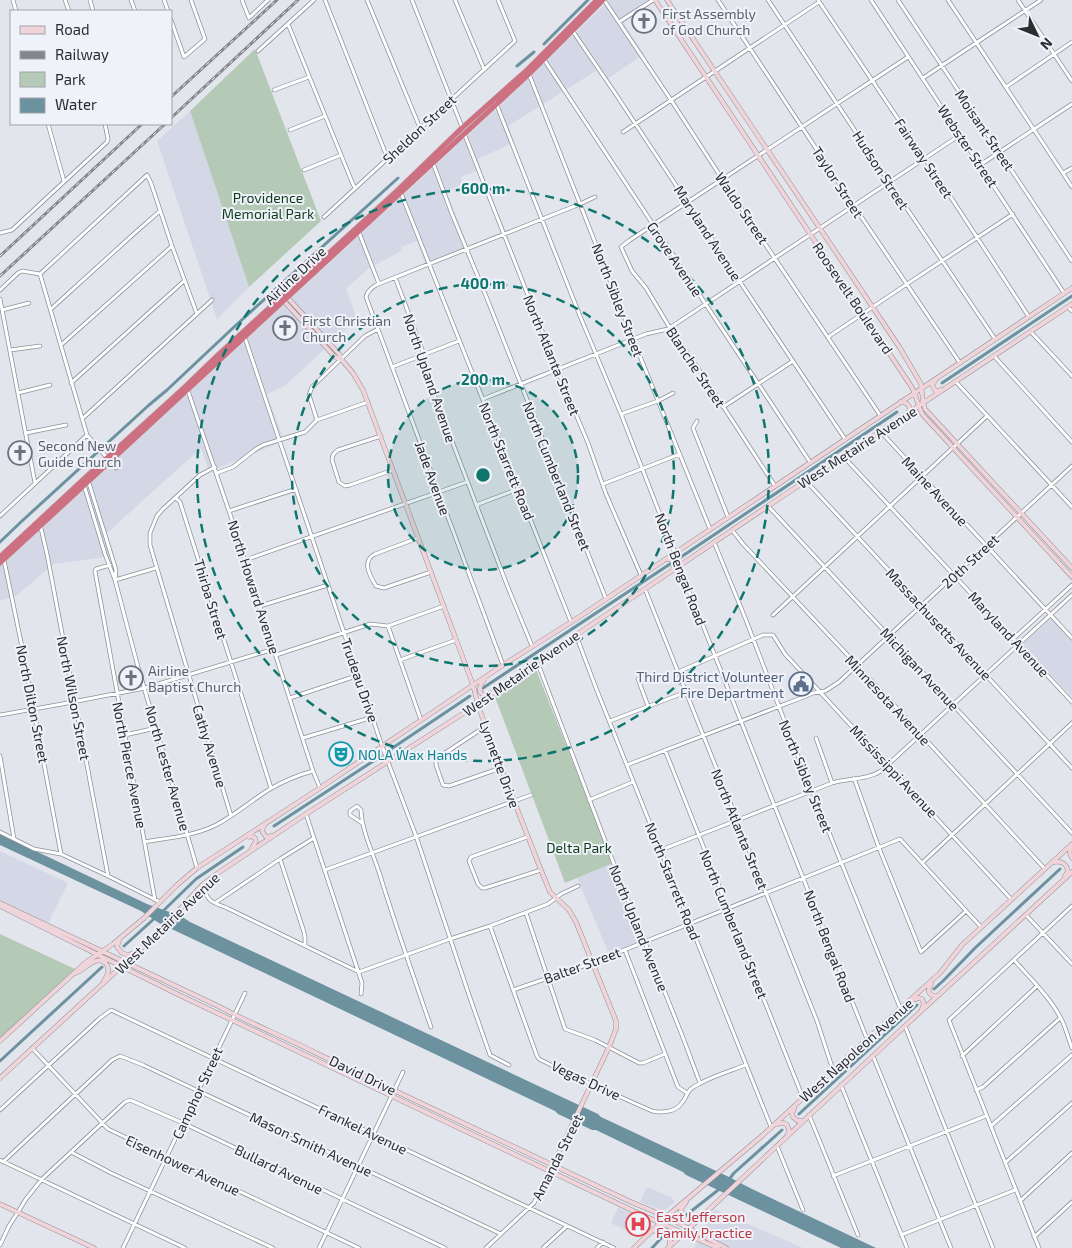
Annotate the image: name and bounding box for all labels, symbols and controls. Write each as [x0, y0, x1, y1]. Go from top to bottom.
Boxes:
place label: First Assembly of God Church [662, 5, 756, 38]
church icon: First Assembly of God Church [631, 8, 657, 34]
legend [10, 10, 172, 125]
north arrow [1012, 10, 1062, 60]
text: Road [55, 20, 90, 38]
text: N [1037, 35, 1057, 54]
text: Railway [55, 45, 109, 63]
text: Park [55, 70, 86, 88]
street label: Moisant Street [952, 86, 1018, 174]
street label: Sheldon Street [379, 91, 459, 167]
text: Water [55, 95, 97, 113]
street label: Webster Street [934, 102, 1002, 190]
street label: Fairway Street [891, 115, 957, 201]
street label: Hudson Street [849, 127, 913, 213]
street label: Taylor Street [809, 143, 867, 221]
street label: Waldo Street [712, 169, 772, 247]
text: 600 m [461, 179, 505, 197]
street label: Maryland Avenue [671, 182, 745, 284]
park label: Providence Memorial Park [222, 189, 314, 222]
street label: Grove Avenue [644, 218, 706, 300]
street label: Roosevelt Boulevard [809, 239, 897, 357]
street label: North Sibley Street [589, 241, 647, 359]
street label: Airline Drive [261, 242, 329, 308]
text: 400 m [461, 274, 505, 292]
street label: North Atlanta Street [520, 292, 584, 418]
street label: North Upland Avenue [400, 311, 460, 445]
place label: First Christian Church [302, 312, 391, 345]
church icon: First Christian Church [272, 315, 298, 341]
street label: Blanche Street [663, 324, 729, 410]
text: 200 m [461, 370, 505, 388]
street label: North Cumberland Street [519, 399, 595, 553]
street label: North Starrett Road [476, 400, 538, 522]
street label: West Metairie Avenue [794, 402, 920, 492]
place label: Second New Guide Church [38, 437, 121, 470]
street label: Jade Avenue [412, 439, 454, 517]
church icon: Second New Guide Church [7, 440, 33, 466]
street label: Maine Avenue [899, 453, 971, 529]
centre of rings [474, 466, 492, 484]
street label: North Bengal Road [652, 510, 710, 628]
street label: North Howard Avenue [224, 518, 284, 656]
street label: 20th Street [938, 530, 1002, 592]
street label: Thirba Street [191, 557, 231, 641]
street label: Massachusetts Avenue [883, 564, 995, 684]
street label: Maryland Avenue [965, 588, 1053, 680]
street label: Michigan Avenue [877, 624, 963, 714]
street label: West Metairie Avenue [459, 626, 583, 720]
street label: North Wilson Street [54, 635, 94, 761]
street label: Trudeau Drive [338, 636, 382, 724]
street label: North Dilton Street [13, 643, 53, 765]
street label: Minnesota Avenue [842, 651, 934, 749]
place label: Airline Baptist Church [148, 662, 241, 695]
church icon: Airline Baptist Church [118, 665, 144, 691]
place label: Third District Volunteer Fire Department [636, 668, 784, 701]
public building icon: Third District Volunteer Fire Department [788, 671, 814, 697]
street label: North Pierce Avenue [109, 700, 151, 830]
street label: Cathy Avenue [189, 702, 231, 790]
street label: North Lester Avenue [142, 703, 194, 833]
street label: North Sibley Street [776, 717, 836, 835]
street label: Lynnette Drive [476, 718, 524, 810]
street label: Mississippi Avenue [847, 721, 941, 821]
theatre icon: NOLA Wax Hands [328, 741, 354, 767]
place label: NOLA Wax Hands [358, 746, 467, 763]
street label: North Atlanta Street [708, 766, 772, 892]
street label: North Starrett Road [642, 820, 704, 942]
park label: Delta Park [546, 839, 612, 856]
street label: North Cumberland Street [696, 847, 772, 1001]
street label: North Upland Avenue [606, 862, 672, 994]
street label: West Metairie Avenue [111, 869, 223, 977]
street label: North Bengal Road [801, 887, 859, 1005]
street label: Balter Street [541, 943, 623, 987]
street label: West Napoleon Avenue [796, 994, 916, 1106]
street label: Camphor Street [168, 1044, 226, 1142]
street label: David Drive [327, 1052, 399, 1098]
street label: Vegas Drive [549, 1057, 623, 1103]
street label: Frankel Avenue [316, 1100, 410, 1158]
street label: Mason Smith Avenue [247, 1108, 375, 1180]
street label: Amanda Street [528, 1111, 586, 1203]
street label: Eisenhower Avenue [123, 1131, 243, 1199]
street label: Bullard Avenue [232, 1140, 326, 1198]
place label: East Jefferson Family Practice [656, 1208, 752, 1241]
hospital icon: East Jefferson Family Practice [625, 1211, 651, 1237]

